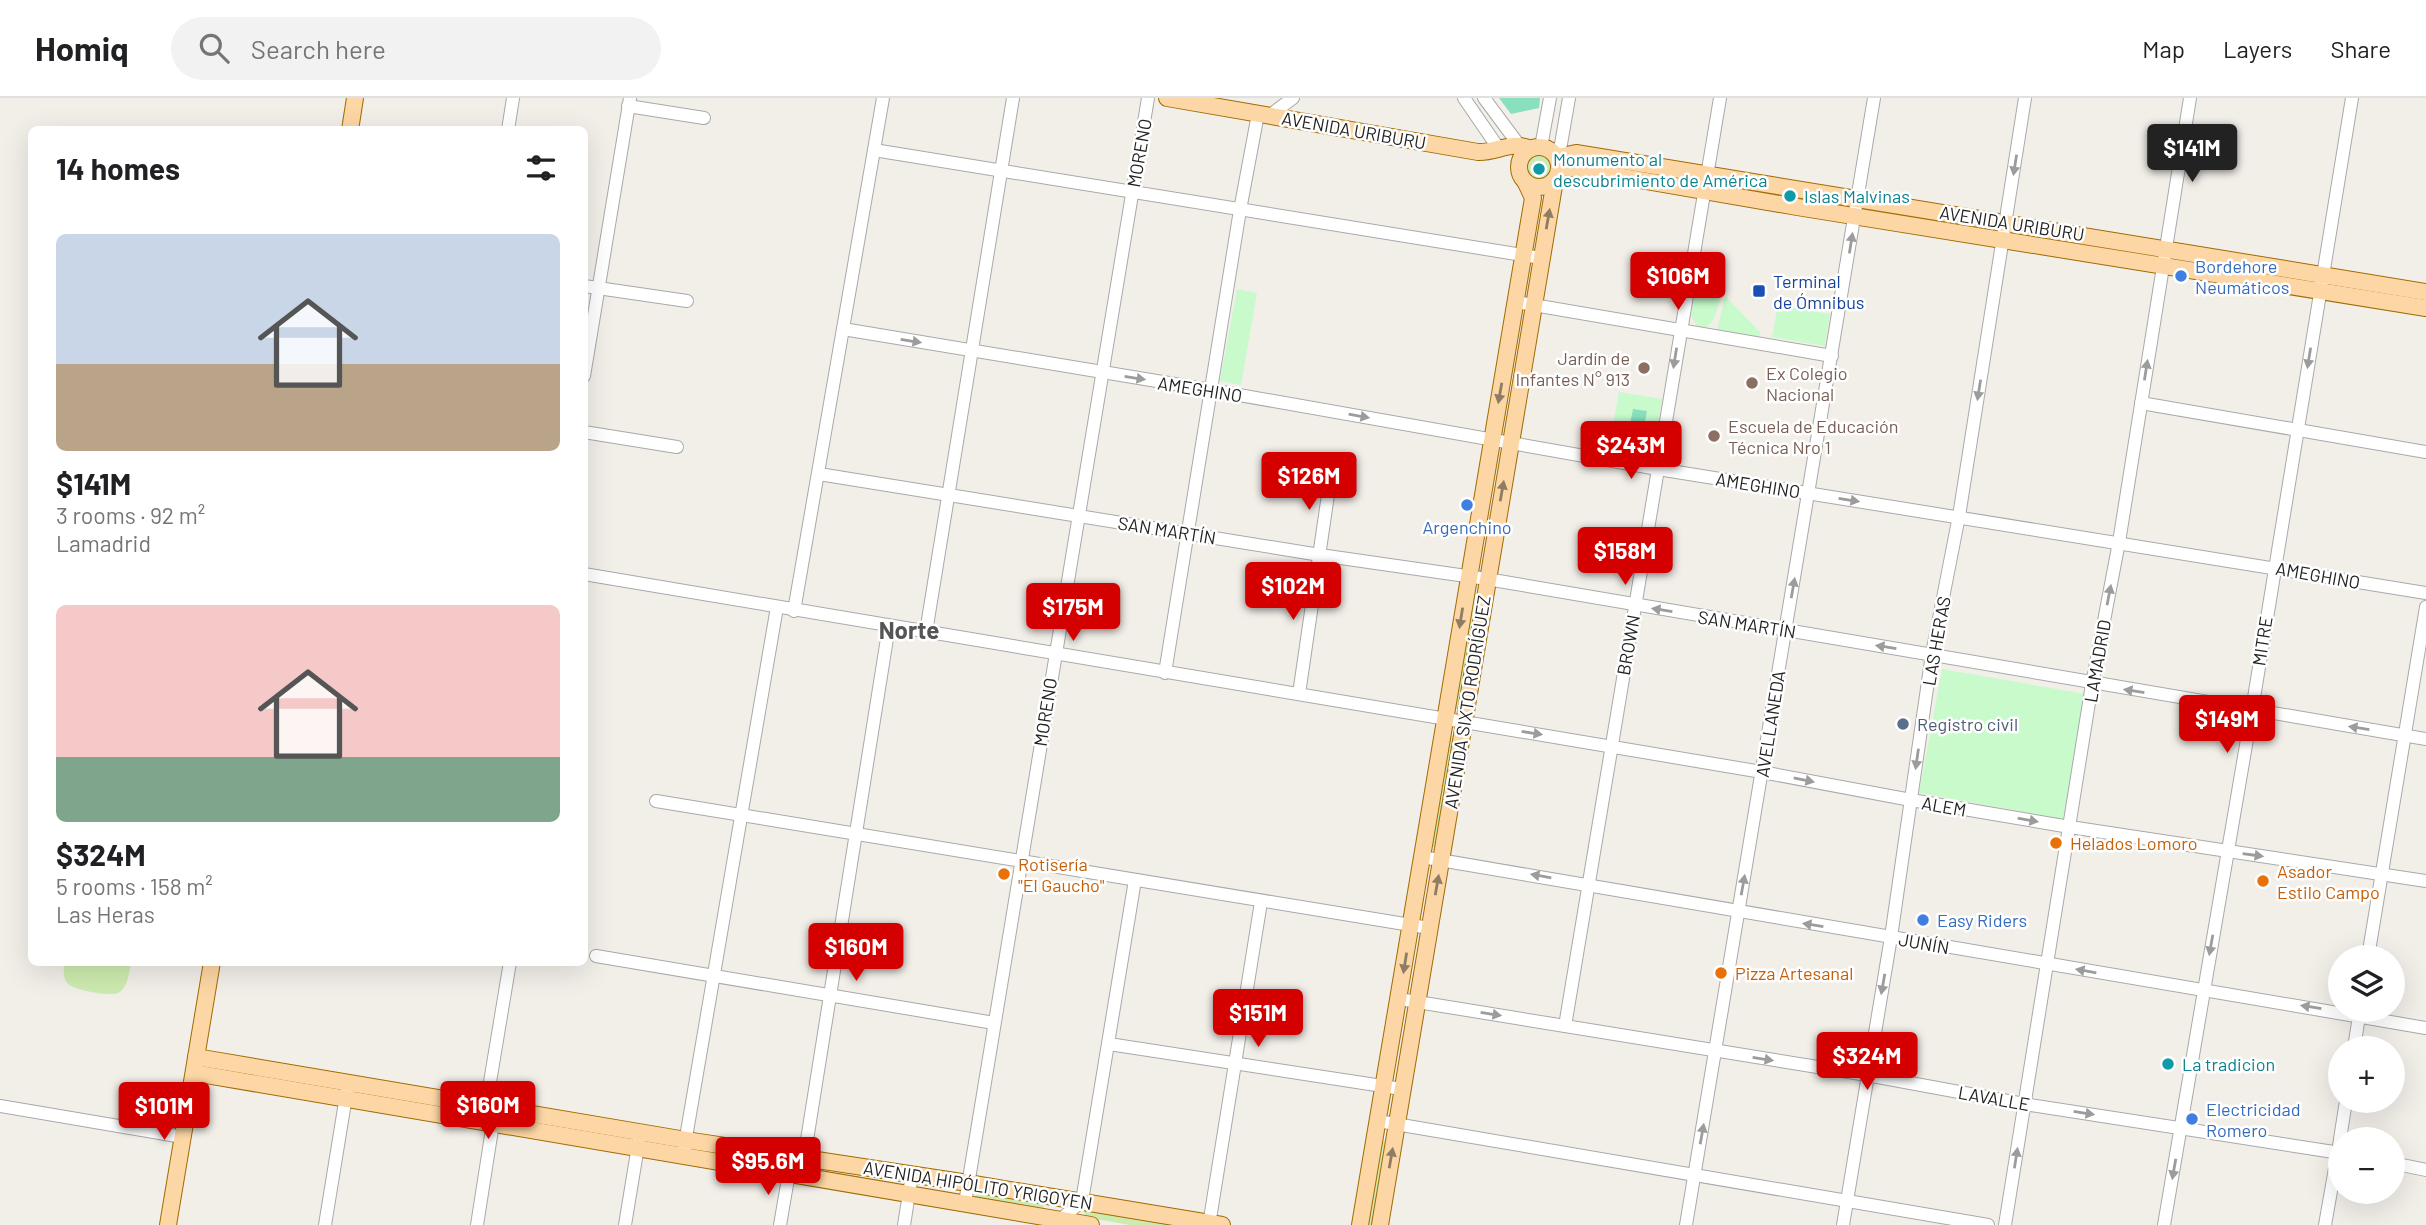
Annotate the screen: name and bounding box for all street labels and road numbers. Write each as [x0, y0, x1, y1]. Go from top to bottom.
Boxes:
street label: AVENIDA URIBURU [1280, 106, 1428, 154]
street label: MORENO [1122, 117, 1156, 189]
street label: AVENIDA URIBURU [1938, 201, 2086, 245]
street label: AMEGHINO [1156, 371, 1244, 407]
street label: AMEGHINO [1714, 467, 1802, 503]
street label: SAN MARTÍN [1116, 511, 1218, 549]
street label: AMEGHINO [2274, 557, 2362, 593]
street label: AVENIDA SIXTO RODRÍGUEZ [1439, 594, 1495, 810]
street label: LAS HERAS [1917, 595, 1955, 687]
street label: SAN MARTÍN [1696, 605, 1798, 643]
street label: BROWN [1612, 613, 1644, 677]
street label: MITRE [2247, 615, 2277, 667]
street label: LAMADRID [2079, 618, 2115, 704]
street label: AVELLANEDA [1751, 669, 1789, 779]
street label: MORENO [1029, 676, 1061, 748]
street label: ALEM [1920, 791, 1968, 821]
street label: JUNÍN [1897, 928, 1951, 958]
street label: LAVALLE [1957, 1081, 2031, 1115]
street label: AVENIDA HIPÓLITO YRIGOYEN [862, 1156, 1094, 1214]

